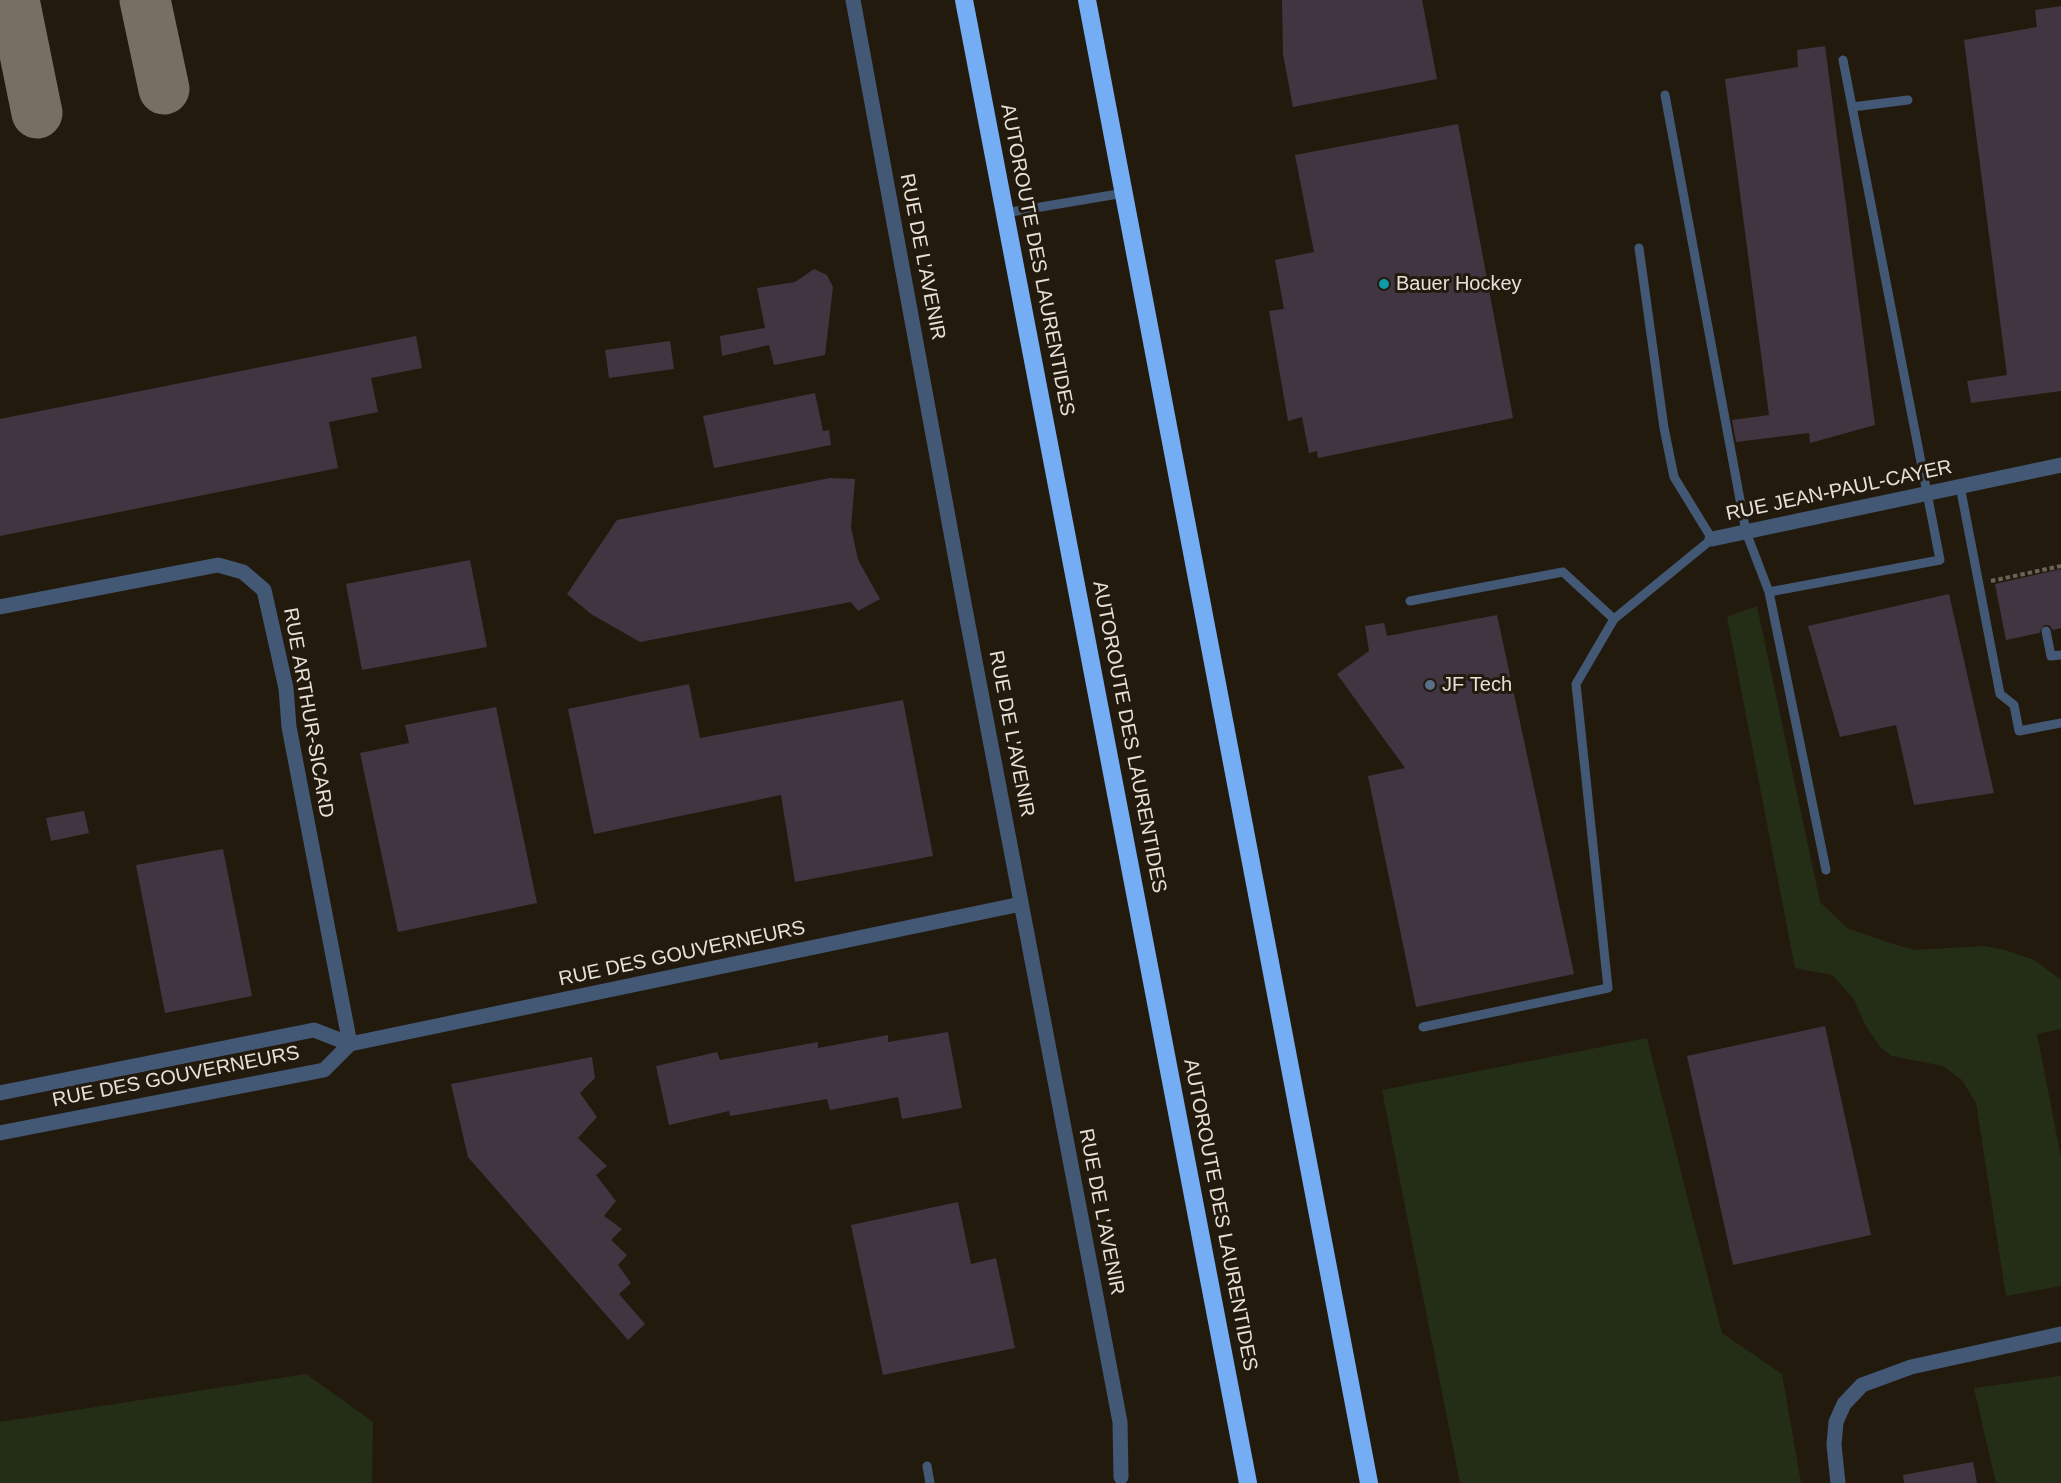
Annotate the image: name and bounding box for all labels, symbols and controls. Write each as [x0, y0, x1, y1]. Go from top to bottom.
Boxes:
street label: AUTOROUTE DES LAURENTIDES [995, 102, 1079, 418]
street label: RUE DE L'AVENIR [894, 172, 950, 342]
place label: Bauer Hockey [1396, 272, 1522, 296]
marker: Bauer Hockey [1377, 277, 1391, 291]
street label: RUE JEAN-PAUL-CAYER [1724, 455, 1954, 527]
street label: AUTOROUTE DES LAURENTIDES [1087, 579, 1171, 895]
street label: RUE ARTHUR-SICARD [278, 606, 338, 820]
street label: RUE DE L'AVENIR [983, 649, 1039, 819]
place label: JF Tech [1442, 673, 1512, 697]
marker: JF Tech [1423, 678, 1437, 692]
street label: RUE DES GOUVERNEURS [557, 916, 807, 992]
street label: RUE DES GOUVERNEURS [50, 1041, 302, 1113]
street label: AUTOROUTE DES LAURENTIDES [1178, 1057, 1262, 1373]
street label: RUE DE L'AVENIR [1073, 1127, 1129, 1297]

